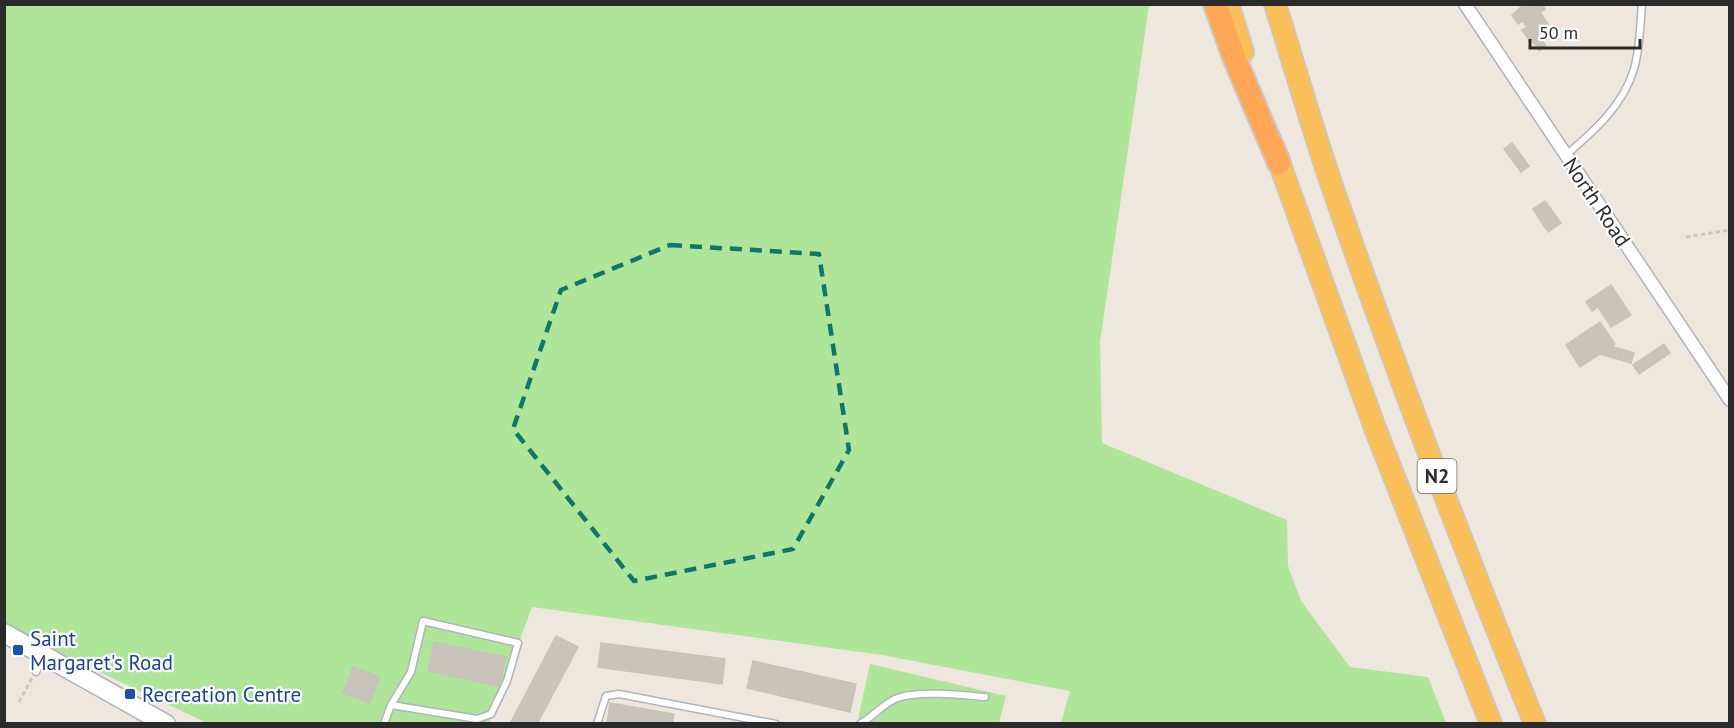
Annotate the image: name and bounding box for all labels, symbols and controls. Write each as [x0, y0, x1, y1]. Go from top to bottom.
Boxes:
scale bar [1530, 12, 1640, 50]
text: 50 m [1539, 21, 1578, 44]
street label: North Road [1557, 152, 1637, 252]
road number: N2 [1418, 459, 1456, 493]
place label: Saint Margaret's Road [30, 625, 173, 676]
marker: Saint Margaret's Road [11, 643, 25, 657]
place label: Recreation Centre [142, 681, 301, 708]
marker: Recreation Centre [123, 687, 137, 701]

